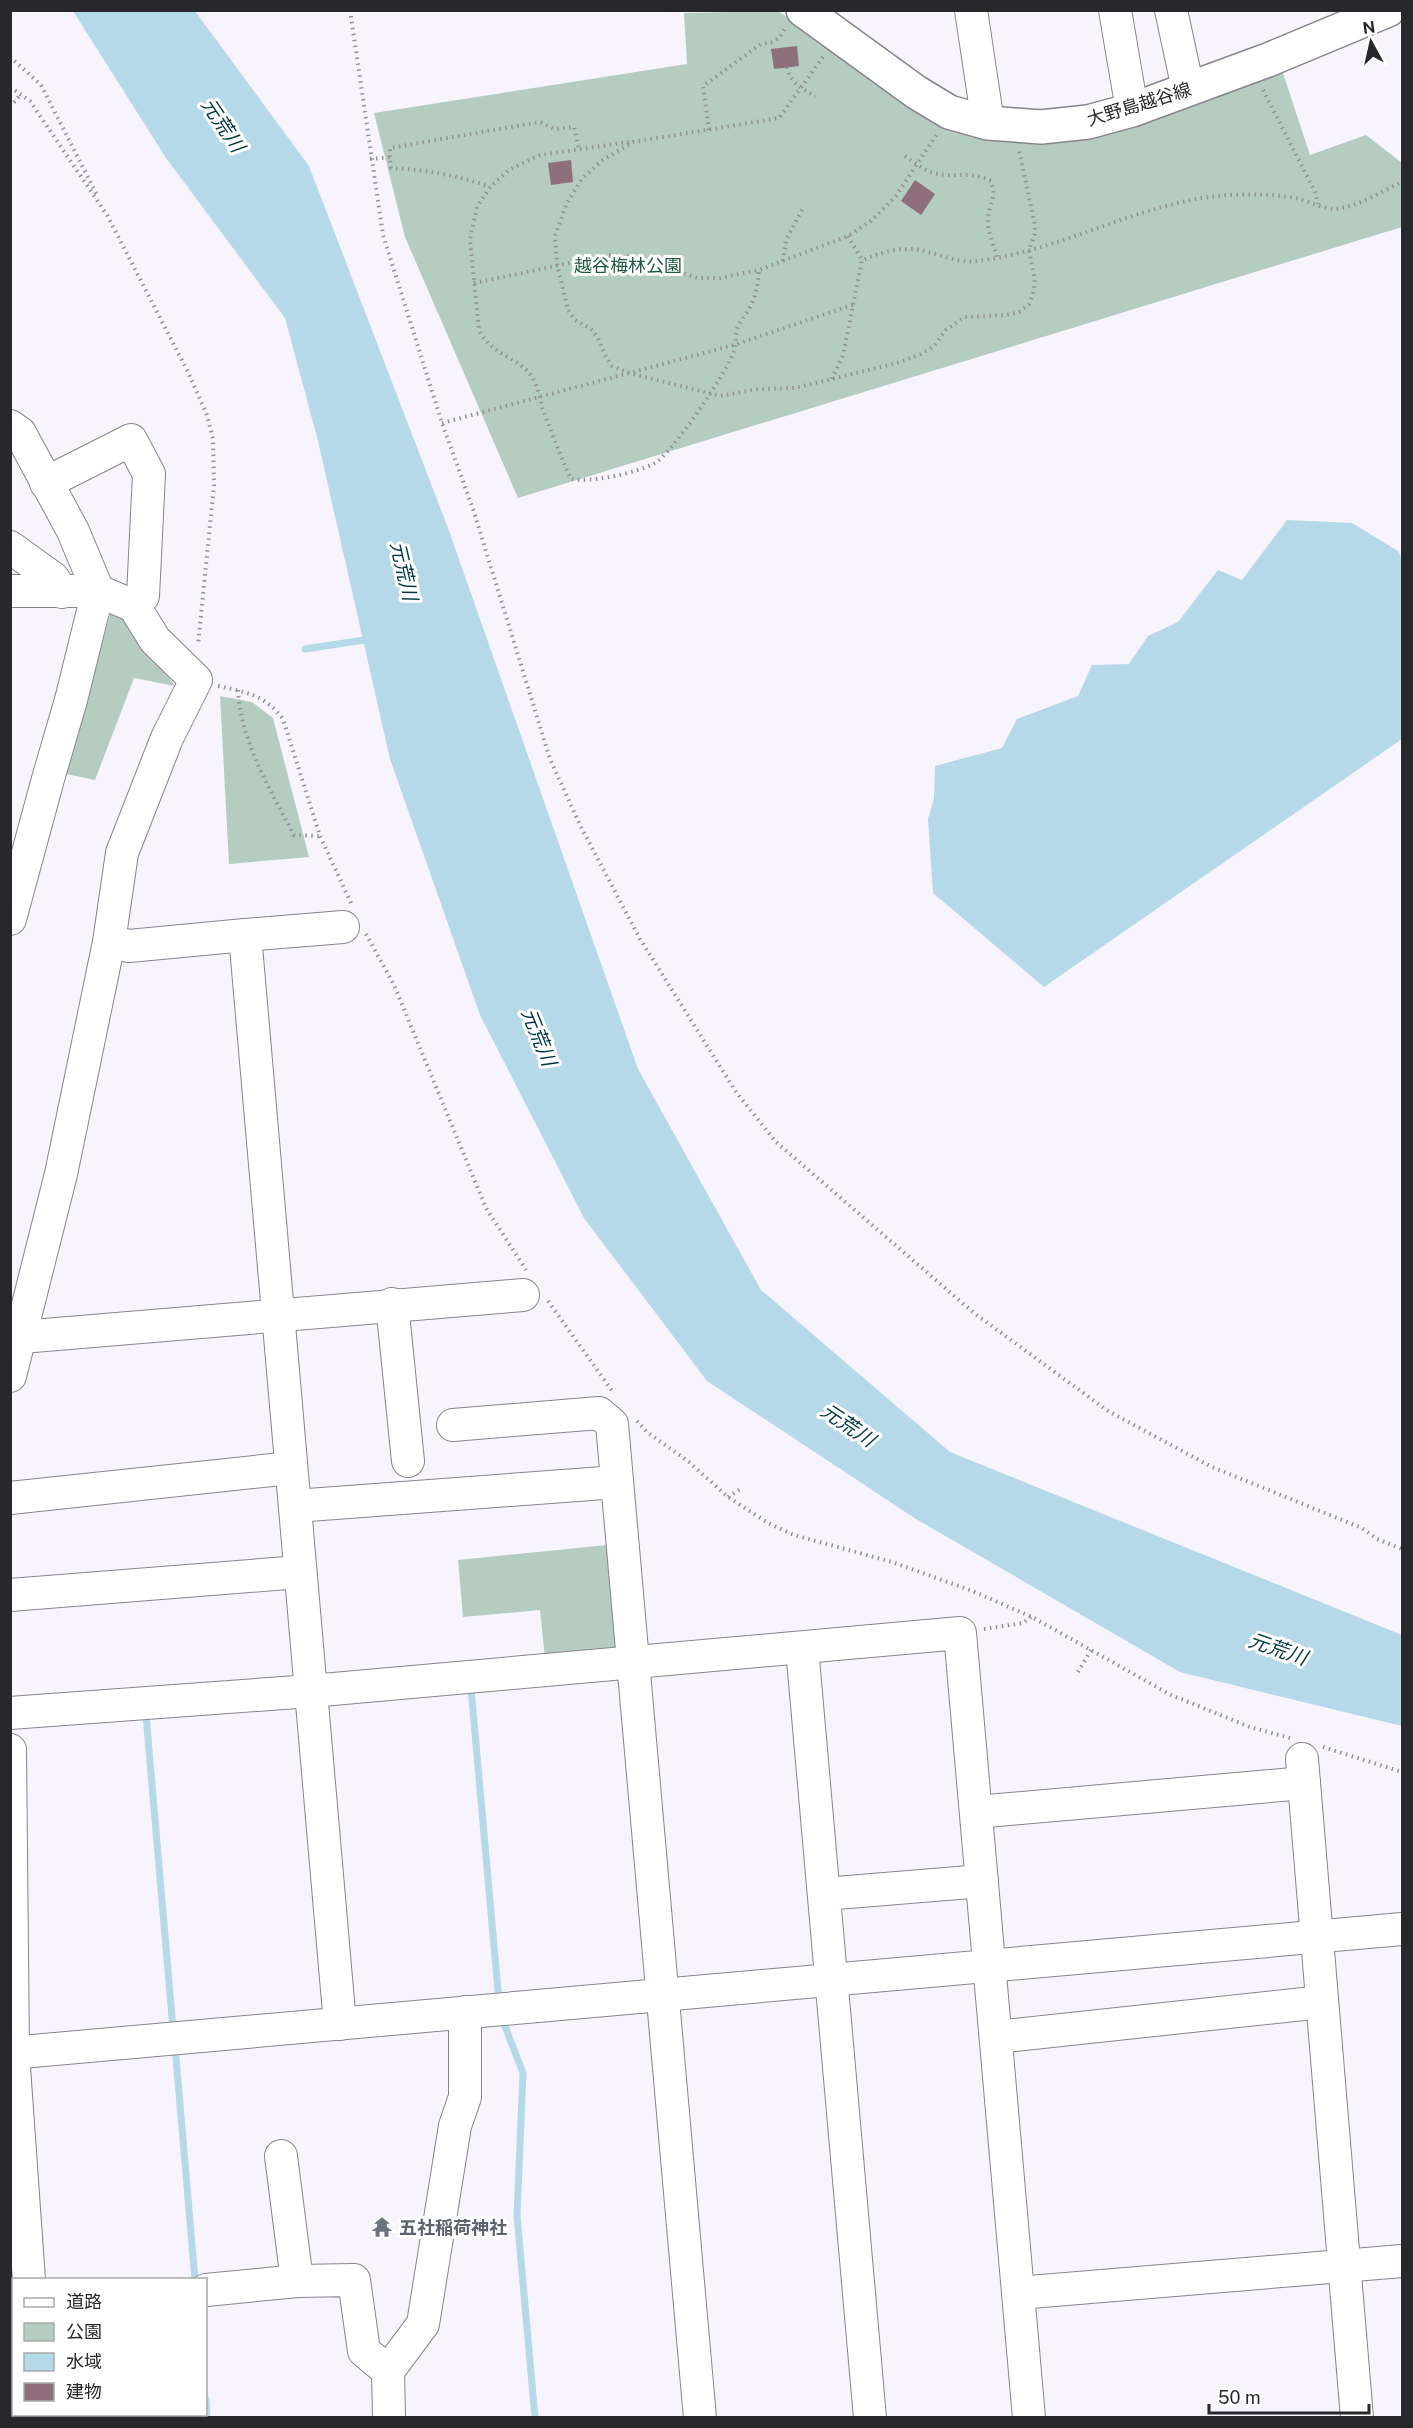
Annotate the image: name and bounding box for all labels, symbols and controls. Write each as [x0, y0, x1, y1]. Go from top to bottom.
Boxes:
north arrow [1341, 12, 1401, 72]
text: N [1361, 17, 1377, 38]
street label: 大野島越谷線 [1084, 78, 1194, 130]
water label: 元荒川 [196, 93, 251, 158]
park label: 越谷梅林公園 [574, 255, 682, 276]
water label: 元荒川 [386, 539, 423, 605]
water label: 元荒川 [517, 1005, 562, 1071]
water label: 元荒川 [816, 1398, 881, 1453]
water label: 元荒川 [1246, 1628, 1312, 1671]
temple icon: 五社稲荷神社 [370, 2215, 394, 2239]
place label: 五社稲荷神社 [399, 2217, 507, 2238]
legend [12, 2278, 207, 2416]
text: 道路 [66, 2291, 102, 2312]
text: 公園 [66, 2321, 102, 2342]
text: 水域 [66, 2351, 102, 2372]
scale bar [1209, 2377, 1370, 2415]
text: 建物 [66, 2381, 102, 2402]
text: 50 m [1218, 2387, 1261, 2408]

